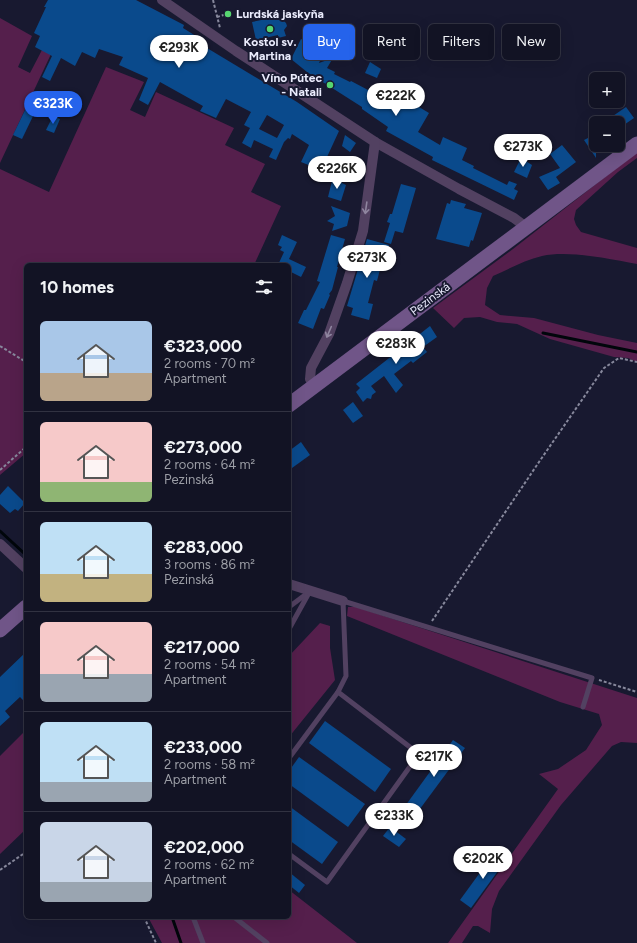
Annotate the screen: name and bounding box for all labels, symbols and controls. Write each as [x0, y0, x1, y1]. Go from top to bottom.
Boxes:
place label: Lurdská jaskyňa [236, 7, 324, 21]
marker: Lurdská jaskyňa [223, 9, 233, 19]
marker: Kostol sv. Martina [265, 24, 275, 34]
chip: Buy [303, 24, 355, 60]
chip: Rent [363, 24, 420, 60]
chip: Filters [428, 24, 494, 60]
chip: New [502, 24, 560, 60]
pin: €293K [151, 35, 207, 69]
place label: Kostol sv. Martina [244, 35, 296, 63]
text: €293K [159, 40, 199, 55]
place label: Víno Pútec - Natali [262, 71, 322, 99]
map controls [589, 72, 625, 152]
button: + [589, 72, 625, 108]
marker: Víno Pútec - Natali [325, 80, 335, 90]
pin: €222K [368, 83, 424, 117]
text: €222K [376, 88, 416, 103]
pin: €323K [25, 91, 81, 125]
text: €323K [33, 96, 73, 111]
button: − [589, 116, 625, 152]
pin: €273K [495, 134, 551, 168]
text: €273K [503, 139, 543, 154]
pin: €226K [309, 156, 365, 190]
text: €226K [317, 161, 357, 176]
one-way arrow [362, 201, 370, 214]
pin: €273K [339, 245, 395, 279]
text: €273K [347, 250, 387, 265]
icon: filters [253, 276, 275, 298]
text: 10 homes [40, 277, 114, 297]
street label: Pezinská [407, 280, 453, 318]
one-way arrow [325, 326, 333, 338]
pin: €283K [368, 331, 424, 365]
text: €323,000 [164, 336, 242, 356]
text: €283K [376, 336, 416, 351]
icon: home [72, 337, 120, 385]
text: 2 rooms · 70 m² [164, 356, 255, 371]
text: Apartment [164, 371, 227, 386]
text: €273,000 [164, 437, 242, 457]
icon: home [72, 438, 120, 486]
text: 2 rooms · 64 m² [164, 457, 255, 472]
text: Pezinská [164, 472, 214, 487]
text: €283,000 [164, 537, 243, 557]
icon: home [72, 538, 120, 586]
text: 3 rooms · 86 m² [164, 557, 255, 572]
text: Pezinská [164, 572, 214, 587]
text: €217,000 [164, 637, 240, 657]
icon: home [72, 638, 120, 686]
text: 2 rooms · 54 m² [164, 657, 255, 672]
text: Apartment [164, 672, 227, 687]
text: €233,000 [164, 737, 242, 757]
icon: home [72, 738, 120, 786]
pin: €217K [406, 744, 462, 778]
text: €217K [415, 749, 453, 764]
text: 2 rooms · 58 m² [164, 757, 255, 772]
text: Apartment [164, 772, 227, 787]
pin: €233K [366, 803, 422, 837]
text: €233K [374, 808, 414, 823]
text: €202,000 [164, 837, 244, 857]
icon: home [72, 838, 120, 886]
pin: €202K [455, 846, 511, 880]
text: €202K [462, 851, 504, 866]
text: 2 rooms · 62 m² [164, 857, 254, 872]
text: Apartment [164, 872, 227, 887]

